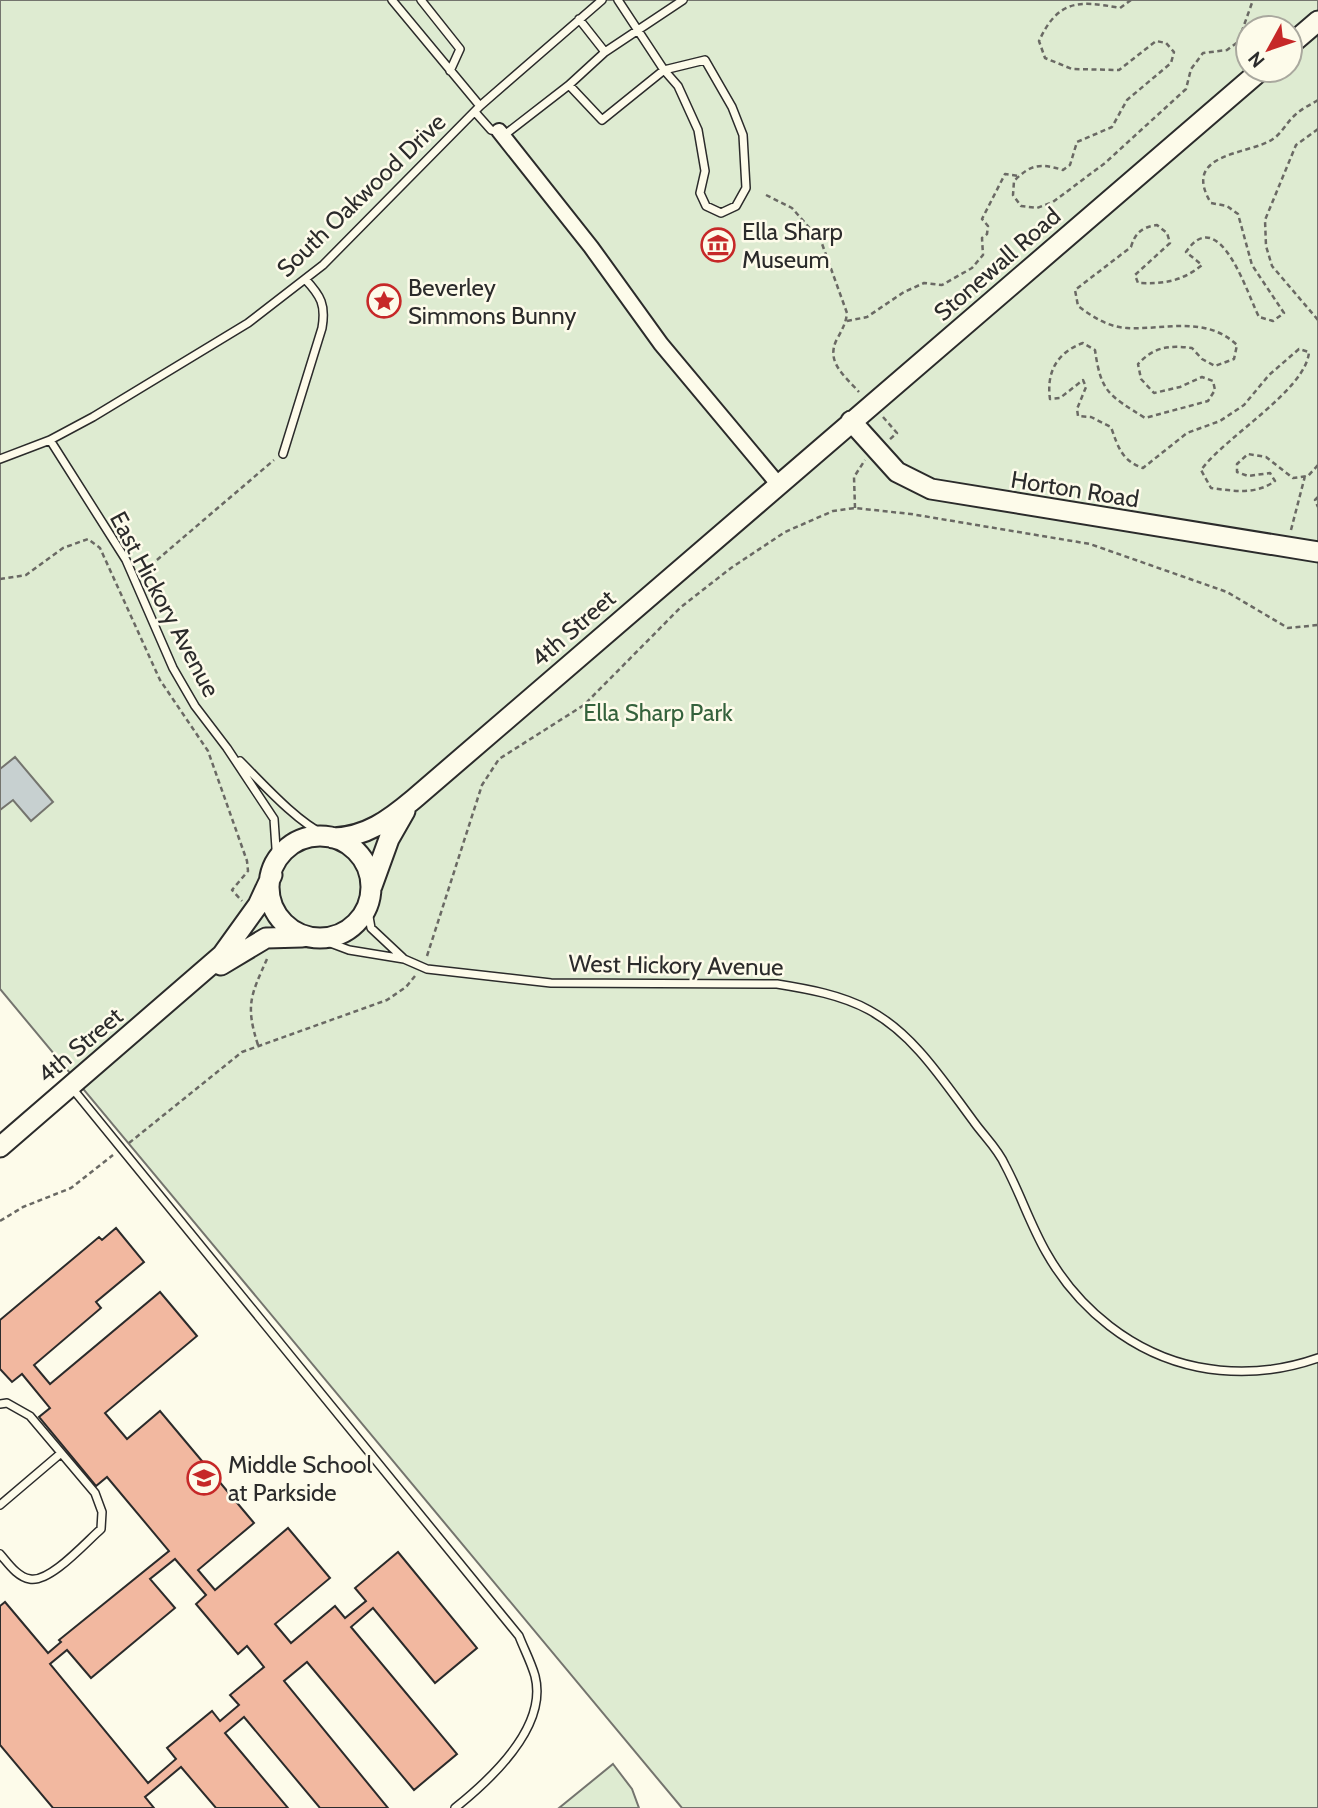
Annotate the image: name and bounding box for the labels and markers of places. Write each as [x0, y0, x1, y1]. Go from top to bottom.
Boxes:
place label: Ella Sharp Museum [742, 217, 843, 274]
museum icon: Ella Sharp Museum [699, 226, 737, 264]
place label: Beverley Simmons Bunny [408, 273, 576, 330]
place icon: Beverley Simmons Bunny [365, 282, 403, 320]
place label: Middle School at Parkside [228, 1450, 373, 1507]
school or university icon: Middle School at Parkside [185, 1459, 223, 1497]

